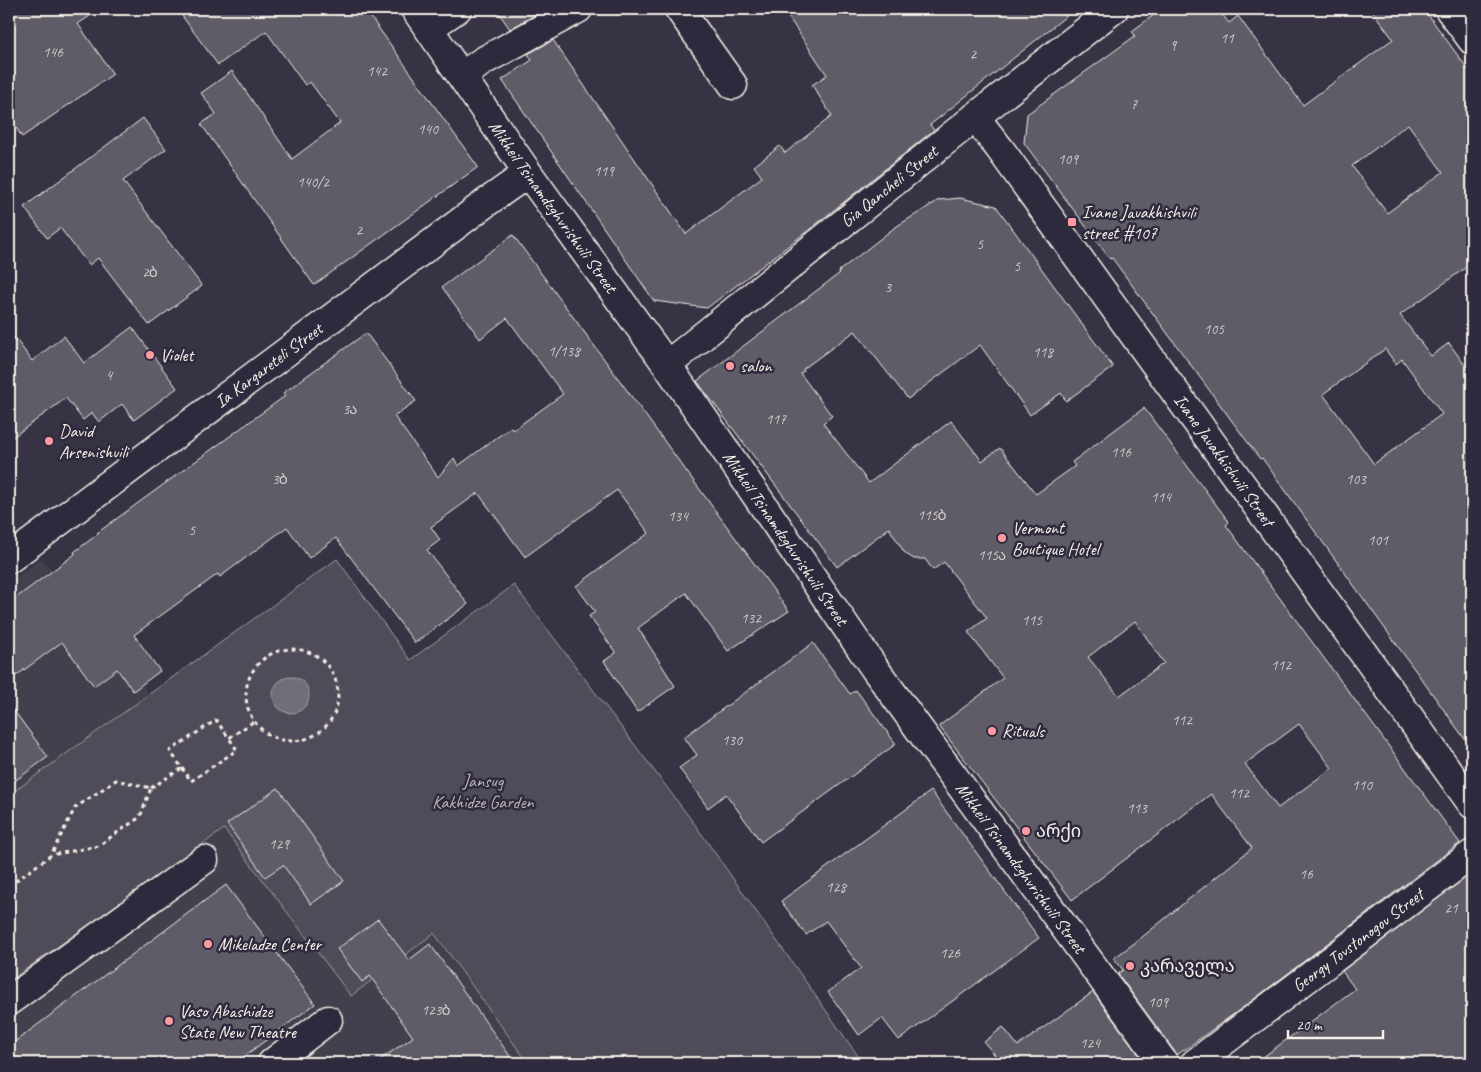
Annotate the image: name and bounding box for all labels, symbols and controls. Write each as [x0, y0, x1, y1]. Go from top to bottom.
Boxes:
house number: 11 [1220, 29, 1235, 48]
house number: 9 [1170, 36, 1178, 55]
house number: 146 [43, 43, 64, 62]
house number: 2 [970, 45, 978, 64]
house number: 142 [367, 62, 388, 81]
house number: 7 [1131, 95, 1139, 114]
street label: Mikheil Tsinamdzghvrishvili Street [484, 116, 623, 299]
house number: 140 [418, 120, 439, 139]
street label: Gia Qancheli Street [836, 139, 944, 232]
house number: 109 [1058, 150, 1079, 169]
house number: 119 [594, 162, 615, 181]
house number: 140/2 [297, 173, 330, 192]
place label: Ivane Javakhishvili street #107 [1082, 201, 1198, 244]
marker: Ivane Javakhishvili street #107 [1066, 216, 1078, 228]
house number: 2 [356, 221, 364, 240]
house number: 5 [977, 235, 985, 254]
house number: 5 [1014, 257, 1022, 276]
house number: 2ბ [142, 263, 158, 282]
house number: 3 [885, 278, 893, 297]
street label: Ia Kargareteli Street [210, 316, 328, 413]
house number: 105 [1204, 320, 1225, 339]
house number: 1/138 [548, 342, 581, 361]
house number: 118 [1033, 343, 1054, 362]
place label: Violet [160, 344, 195, 366]
marker: Violet [144, 349, 156, 361]
place label: salon [740, 355, 772, 377]
marker: salon [724, 360, 736, 372]
house number: 4 [106, 366, 114, 385]
street label: Ivane Javakhishvili Street [1169, 390, 1281, 533]
house number: 3ა [343, 400, 358, 419]
house number: 117 [766, 410, 787, 429]
place label: David Arsenishvili [59, 420, 130, 463]
marker: David Arsenishvili [43, 435, 55, 447]
house number: 116 [1111, 443, 1132, 462]
street label: Mikheil Tsinamdzghvrishvili Street [718, 447, 854, 631]
house number: 3ბ [272, 470, 288, 489]
house number: 103 [1346, 470, 1367, 489]
house number: 114 [1151, 488, 1172, 507]
house number: 115ბ [917, 506, 947, 525]
house number: 134 [668, 507, 689, 526]
place label: Vermont Boutique Hotel [1012, 517, 1102, 560]
house number: 5 [189, 521, 197, 540]
house number: 101 [1368, 531, 1389, 550]
marker: Vermont Boutique Hotel [996, 532, 1008, 544]
house number: 115ა [978, 546, 1006, 565]
house number: 132 [741, 609, 762, 628]
house number: 115 [1022, 611, 1043, 630]
house number: 112 [1271, 656, 1292, 675]
house number: 112 [1172, 711, 1193, 730]
place label: Rituals [1002, 720, 1046, 742]
marker: Rituals [986, 725, 998, 737]
house number: 130 [722, 731, 743, 750]
park label: Jansug Kakhidze Garden [432, 770, 535, 813]
house number: 110 [1352, 776, 1373, 795]
street label: Mikheil Tsinamdzghvrishvili Street [951, 778, 1092, 959]
house number: 112 [1229, 784, 1250, 803]
house number: 113 [1127, 799, 1148, 818]
place label: არქი [1036, 820, 1081, 842]
marker: არქი [1020, 825, 1032, 837]
house number: 129 [269, 835, 290, 854]
house number: 16 [1299, 865, 1314, 884]
house number: 128 [826, 878, 847, 897]
street label: Georgy Tovstonogov Street [1288, 882, 1430, 997]
house number: 21 [1444, 899, 1459, 918]
place label: Mikeladze Center [218, 933, 324, 955]
marker: Mikeladze Center [202, 938, 214, 950]
house number: 126 [940, 944, 961, 963]
place label: კარაველა [1140, 955, 1235, 977]
marker: კარაველა [1124, 960, 1136, 972]
house number: 109 [1148, 993, 1169, 1012]
place label: Vaso Abashidze State New Theatre [179, 1000, 297, 1043]
house number: 123ბ [421, 1001, 451, 1020]
scale bar [1288, 1007, 1384, 1039]
marker: Vaso Abashidze State New Theatre [163, 1015, 175, 1027]
text: 20 m [1296, 1016, 1323, 1035]
house number: 124 [1080, 1034, 1101, 1053]

